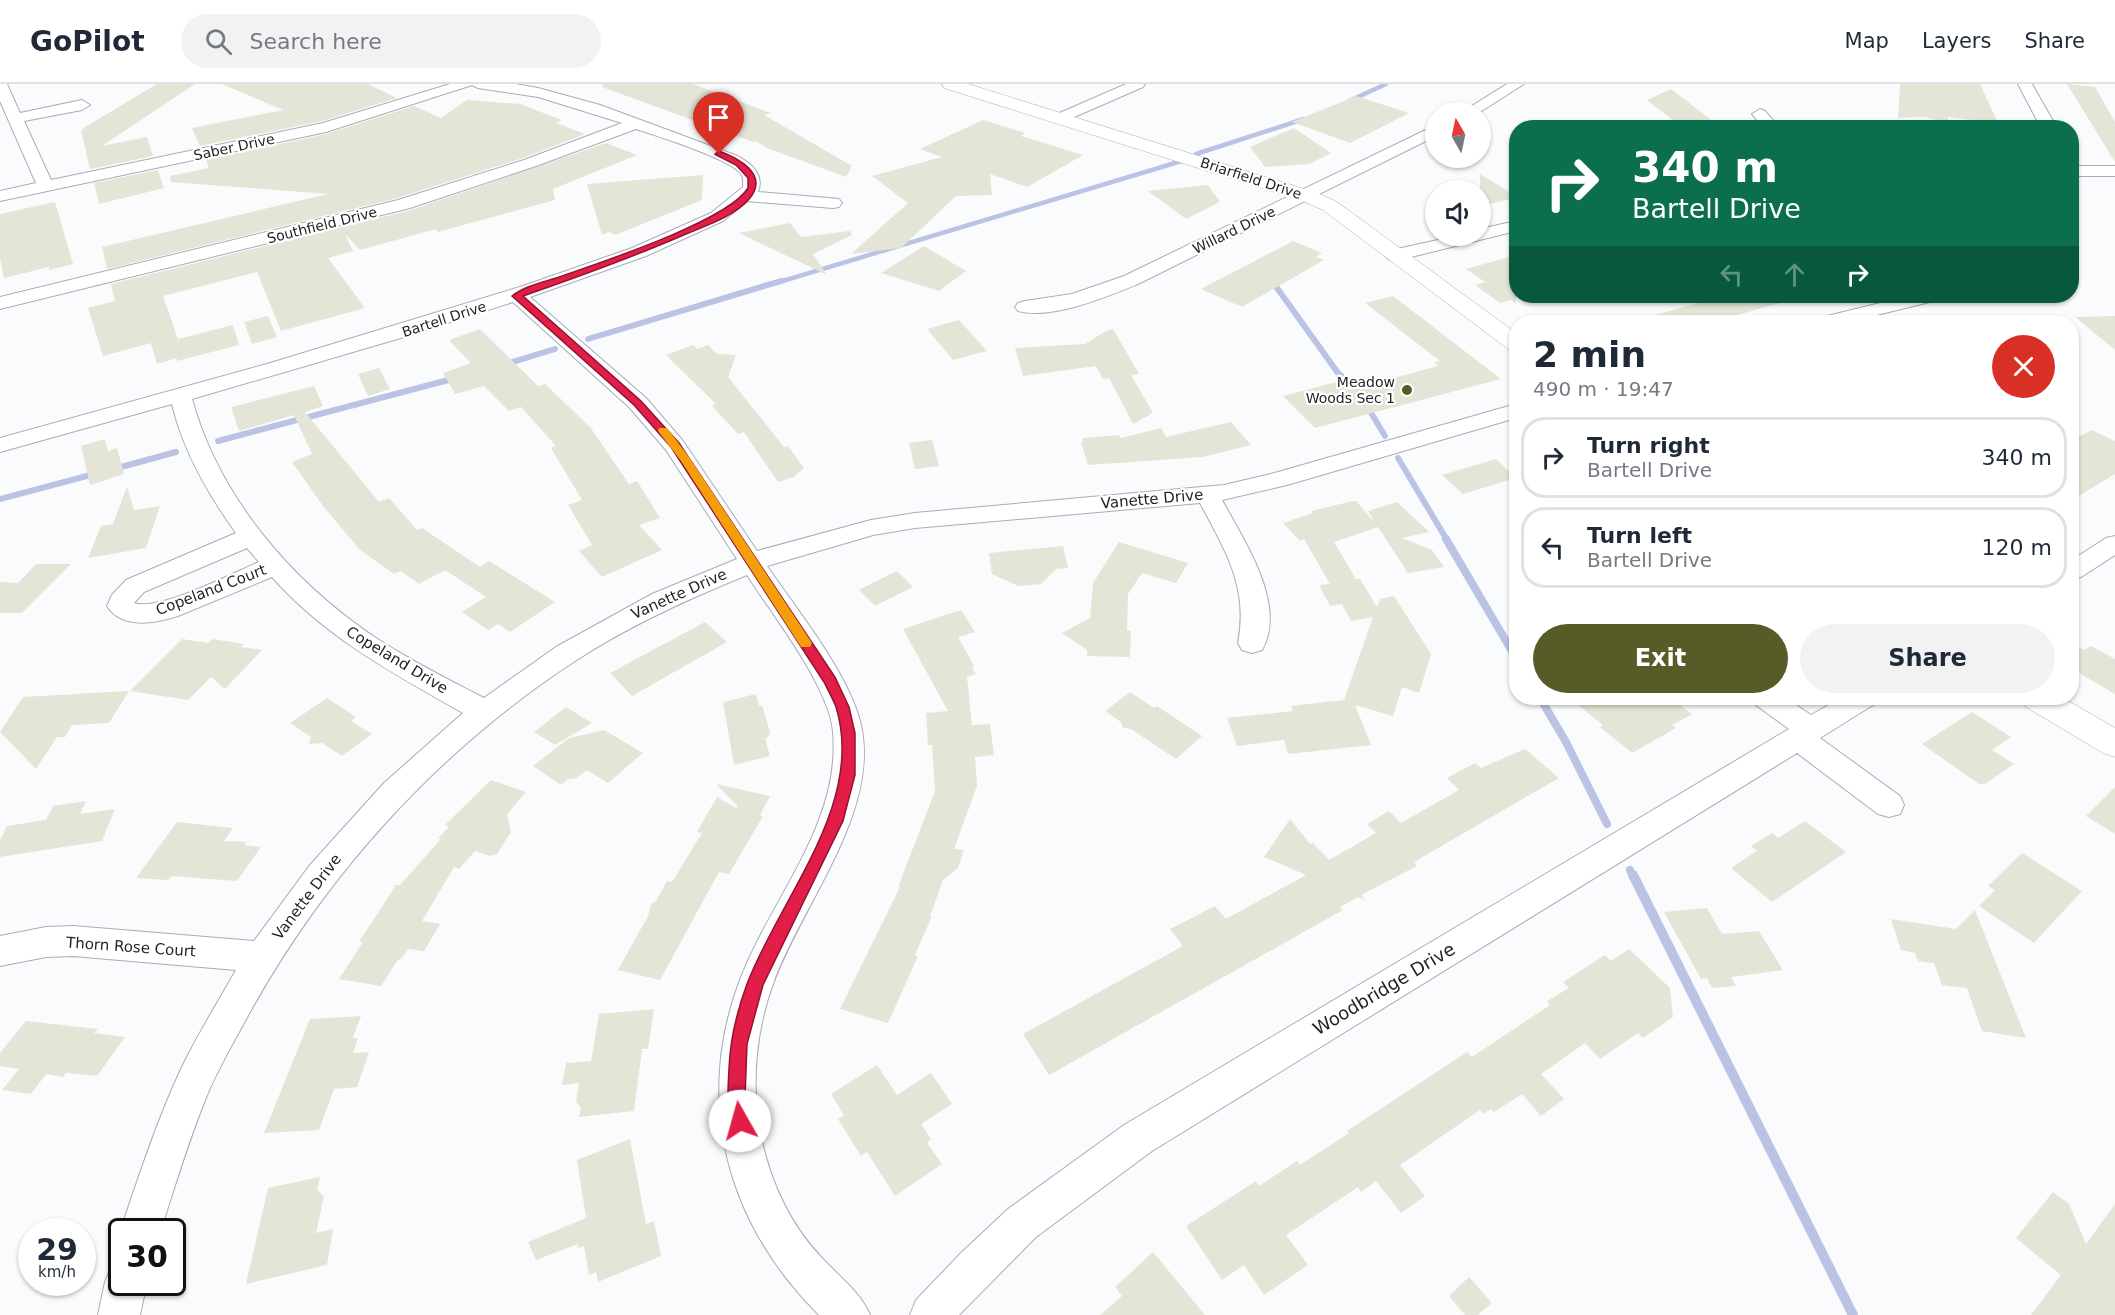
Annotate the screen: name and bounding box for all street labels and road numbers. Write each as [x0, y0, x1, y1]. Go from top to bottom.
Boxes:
street label: Saber Drive [192, 131, 276, 163]
street label: Briarfield Drive [1198, 154, 1304, 202]
street label: Willard Drive [1190, 203, 1278, 257]
street label: Southfield Drive [265, 204, 379, 246]
street label: Bartell Drive [400, 298, 488, 340]
street label: Vanette Drive [1100, 486, 1204, 512]
street label: Copeland Court [153, 561, 269, 619]
street label: Vanette Drive [628, 565, 730, 623]
street label: Copeland Drive [343, 623, 451, 697]
street label: Vanette Drive [269, 851, 345, 943]
street label: Thorn Rose Court [65, 933, 197, 961]
street label: Woodbridge Drive [1309, 938, 1458, 1039]

